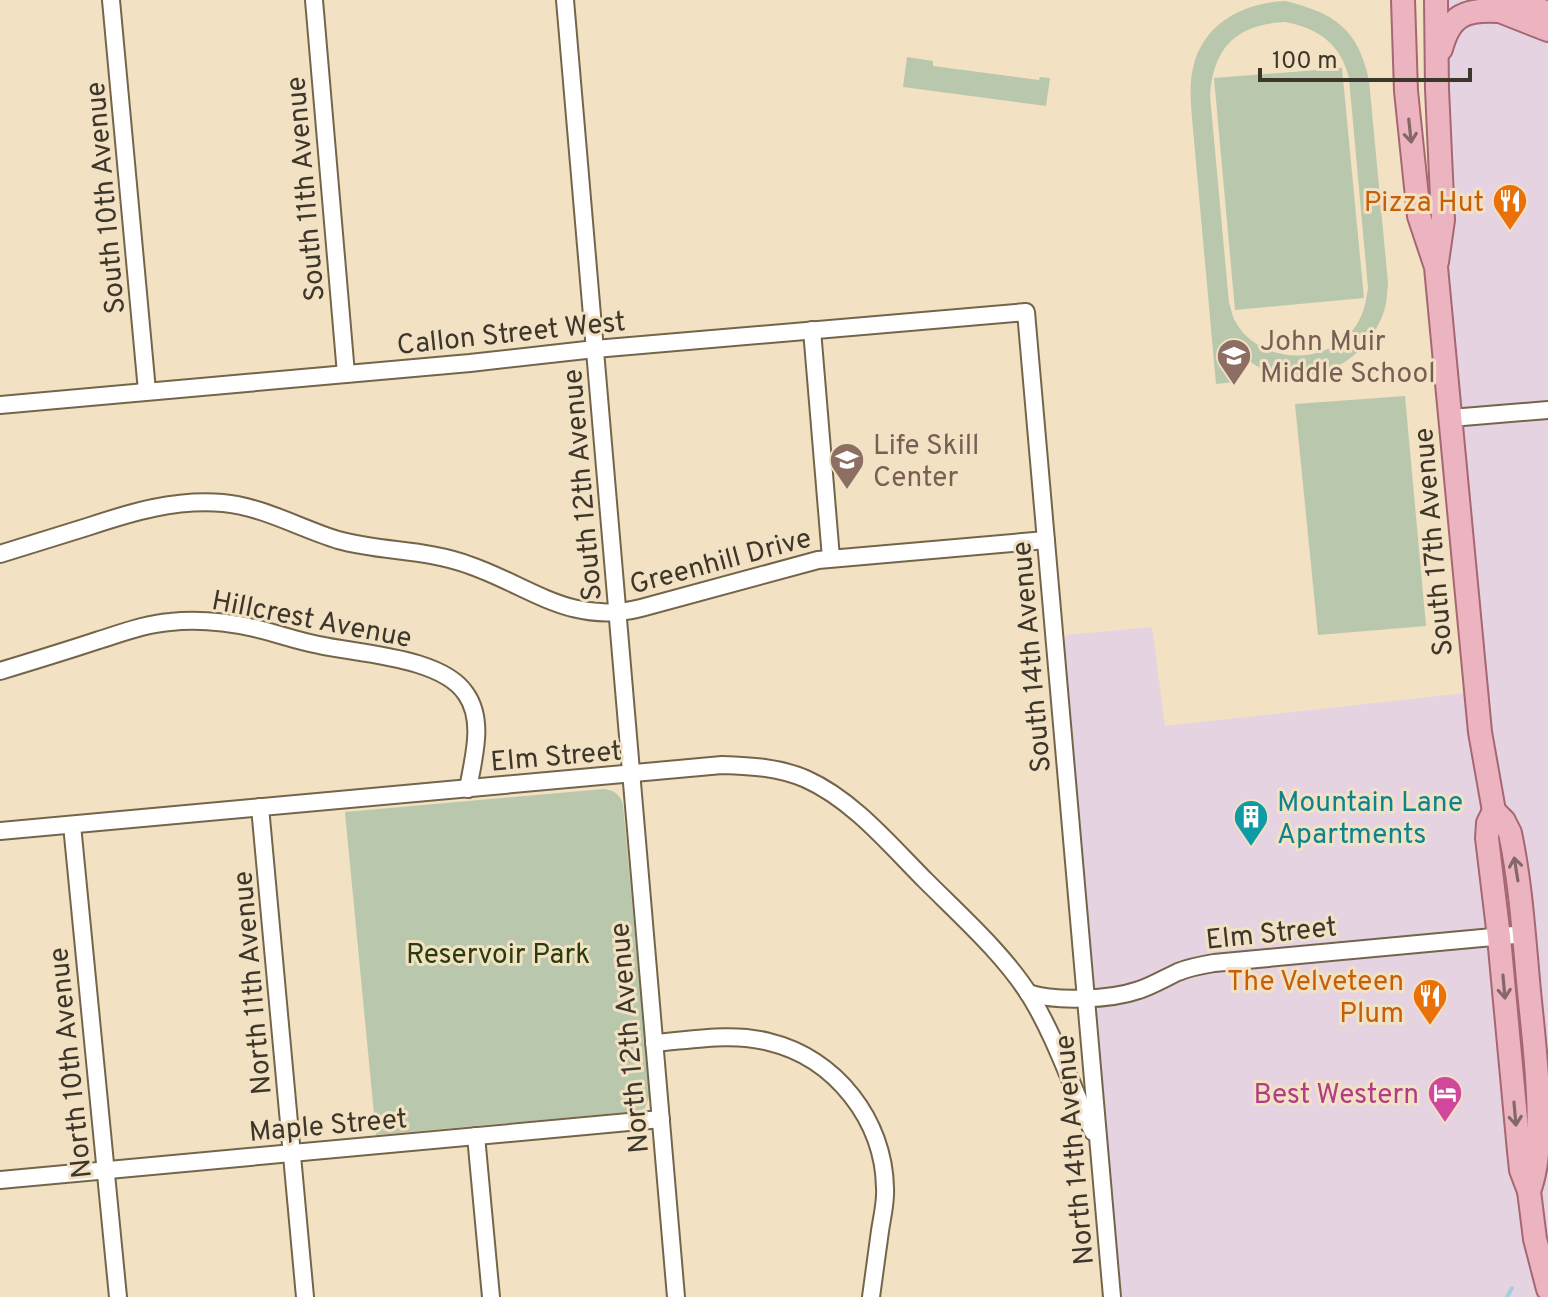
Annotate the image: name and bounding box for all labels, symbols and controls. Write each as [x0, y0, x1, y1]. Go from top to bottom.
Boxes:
scale bar [1260, 32, 1470, 82]
text: 100 m [1272, 47, 1338, 77]
street label: South 11th Avenue [279, 75, 335, 303]
street label: South 10th Avenue [79, 80, 135, 316]
one-way arrow [1402, 117, 1417, 144]
restaurant icon: Pizza Hut [1491, 182, 1529, 232]
place label: Pizza Hut [1364, 186, 1484, 222]
street label: Callon Street West [395, 305, 627, 365]
place label: John Muir Middle School [1260, 325, 1436, 393]
school or university icon: John Muir Middle School [1215, 337, 1253, 387]
street label: South 12th Avenue [556, 367, 612, 602]
street label: South 17th Avenue [1407, 426, 1463, 657]
place label: Life Skill Center [873, 429, 979, 497]
school or university icon: Life Skill Center [828, 441, 866, 491]
street label: Greenhill Drive [626, 521, 816, 604]
street label: South 14th Avenue [1005, 540, 1061, 774]
street label: Hillcrest Avenue [208, 584, 414, 658]
street label: Elm Street [489, 734, 623, 782]
place label: Mountain Lane Apartments [1277, 786, 1463, 854]
building icon: Mountain Lane Apartments [1232, 798, 1270, 848]
one-way arrow [1508, 857, 1523, 883]
street label: North 11th Avenue [226, 869, 282, 1096]
street label: Elm Street [1204, 910, 1339, 960]
street label: North 12th Avenue [603, 921, 659, 1155]
park label: Reservoir Park [406, 938, 590, 974]
street label: North 10th Avenue [42, 945, 102, 1180]
place label: The Velveteen Plum [1227, 965, 1404, 1033]
one-way arrow [1497, 973, 1512, 999]
restaurant icon: The Velveteen Plum [1411, 977, 1449, 1027]
street label: North 14th Avenue [1048, 1033, 1104, 1266]
hotel icon: Best Western [1426, 1074, 1464, 1124]
place label: Best Western [1253, 1078, 1419, 1114]
one-way arrow [1508, 1100, 1523, 1127]
street label: Maple Street [248, 1102, 409, 1152]

